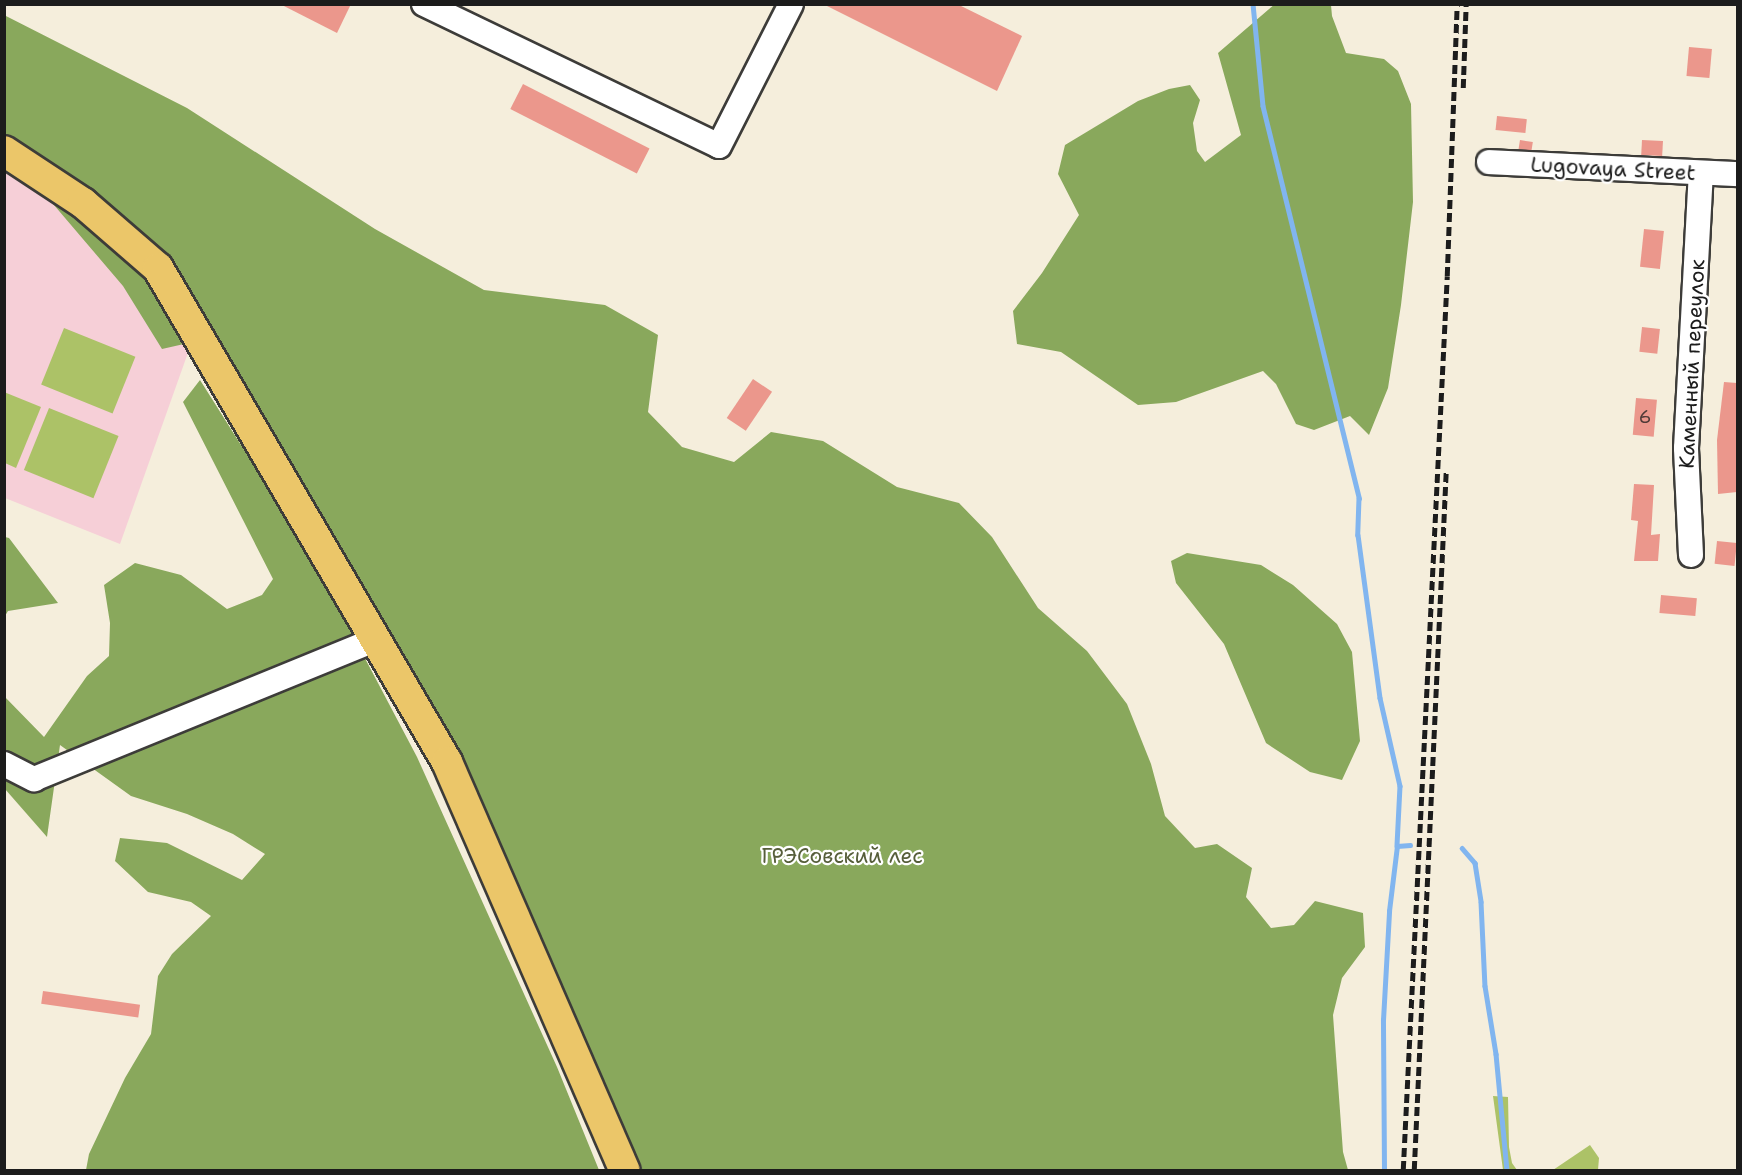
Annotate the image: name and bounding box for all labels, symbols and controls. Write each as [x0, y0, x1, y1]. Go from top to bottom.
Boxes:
street label: Lugovaya Street [1530, 152, 1696, 186]
street label: Каменный переулок [1674, 259, 1710, 469]
house number: 6 [1639, 406, 1651, 428]
park label: ГРЭСовский лес [761, 843, 923, 869]

